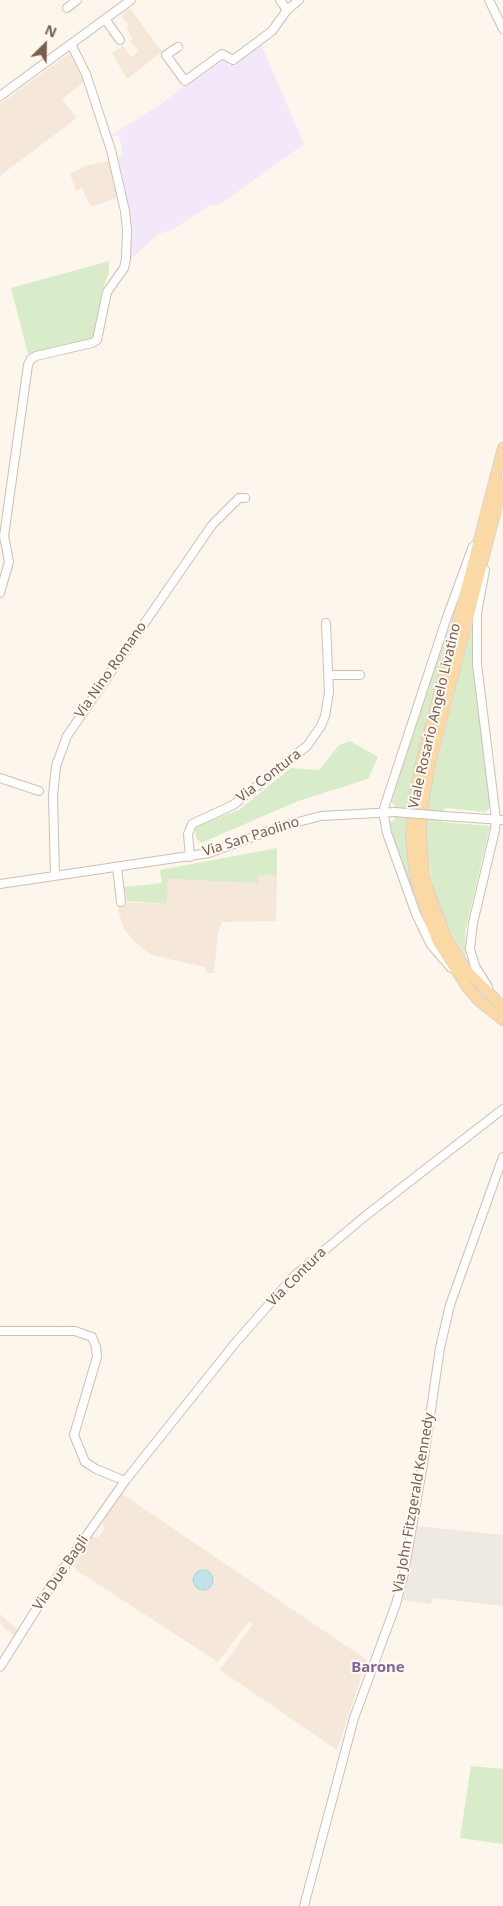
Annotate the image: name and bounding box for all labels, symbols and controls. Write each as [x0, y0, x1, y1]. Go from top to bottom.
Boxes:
north arrow [20, 20, 70, 70]
text: N [42, 20, 60, 42]
street label: Via Nino Romano [71, 619, 151, 721]
street label: Viale Rosario Angelo Livatino [405, 622, 465, 810]
street label: Via Contura [234, 746, 304, 806]
street label: Via San Paolino [201, 813, 301, 861]
street label: Via Contura [264, 1244, 330, 1310]
street label: Via John Fitzgerald Kennedy [390, 1412, 438, 1594]
street label: Via Due Bagli [30, 1532, 92, 1614]
district label: Barone [351, 1659, 405, 1677]

